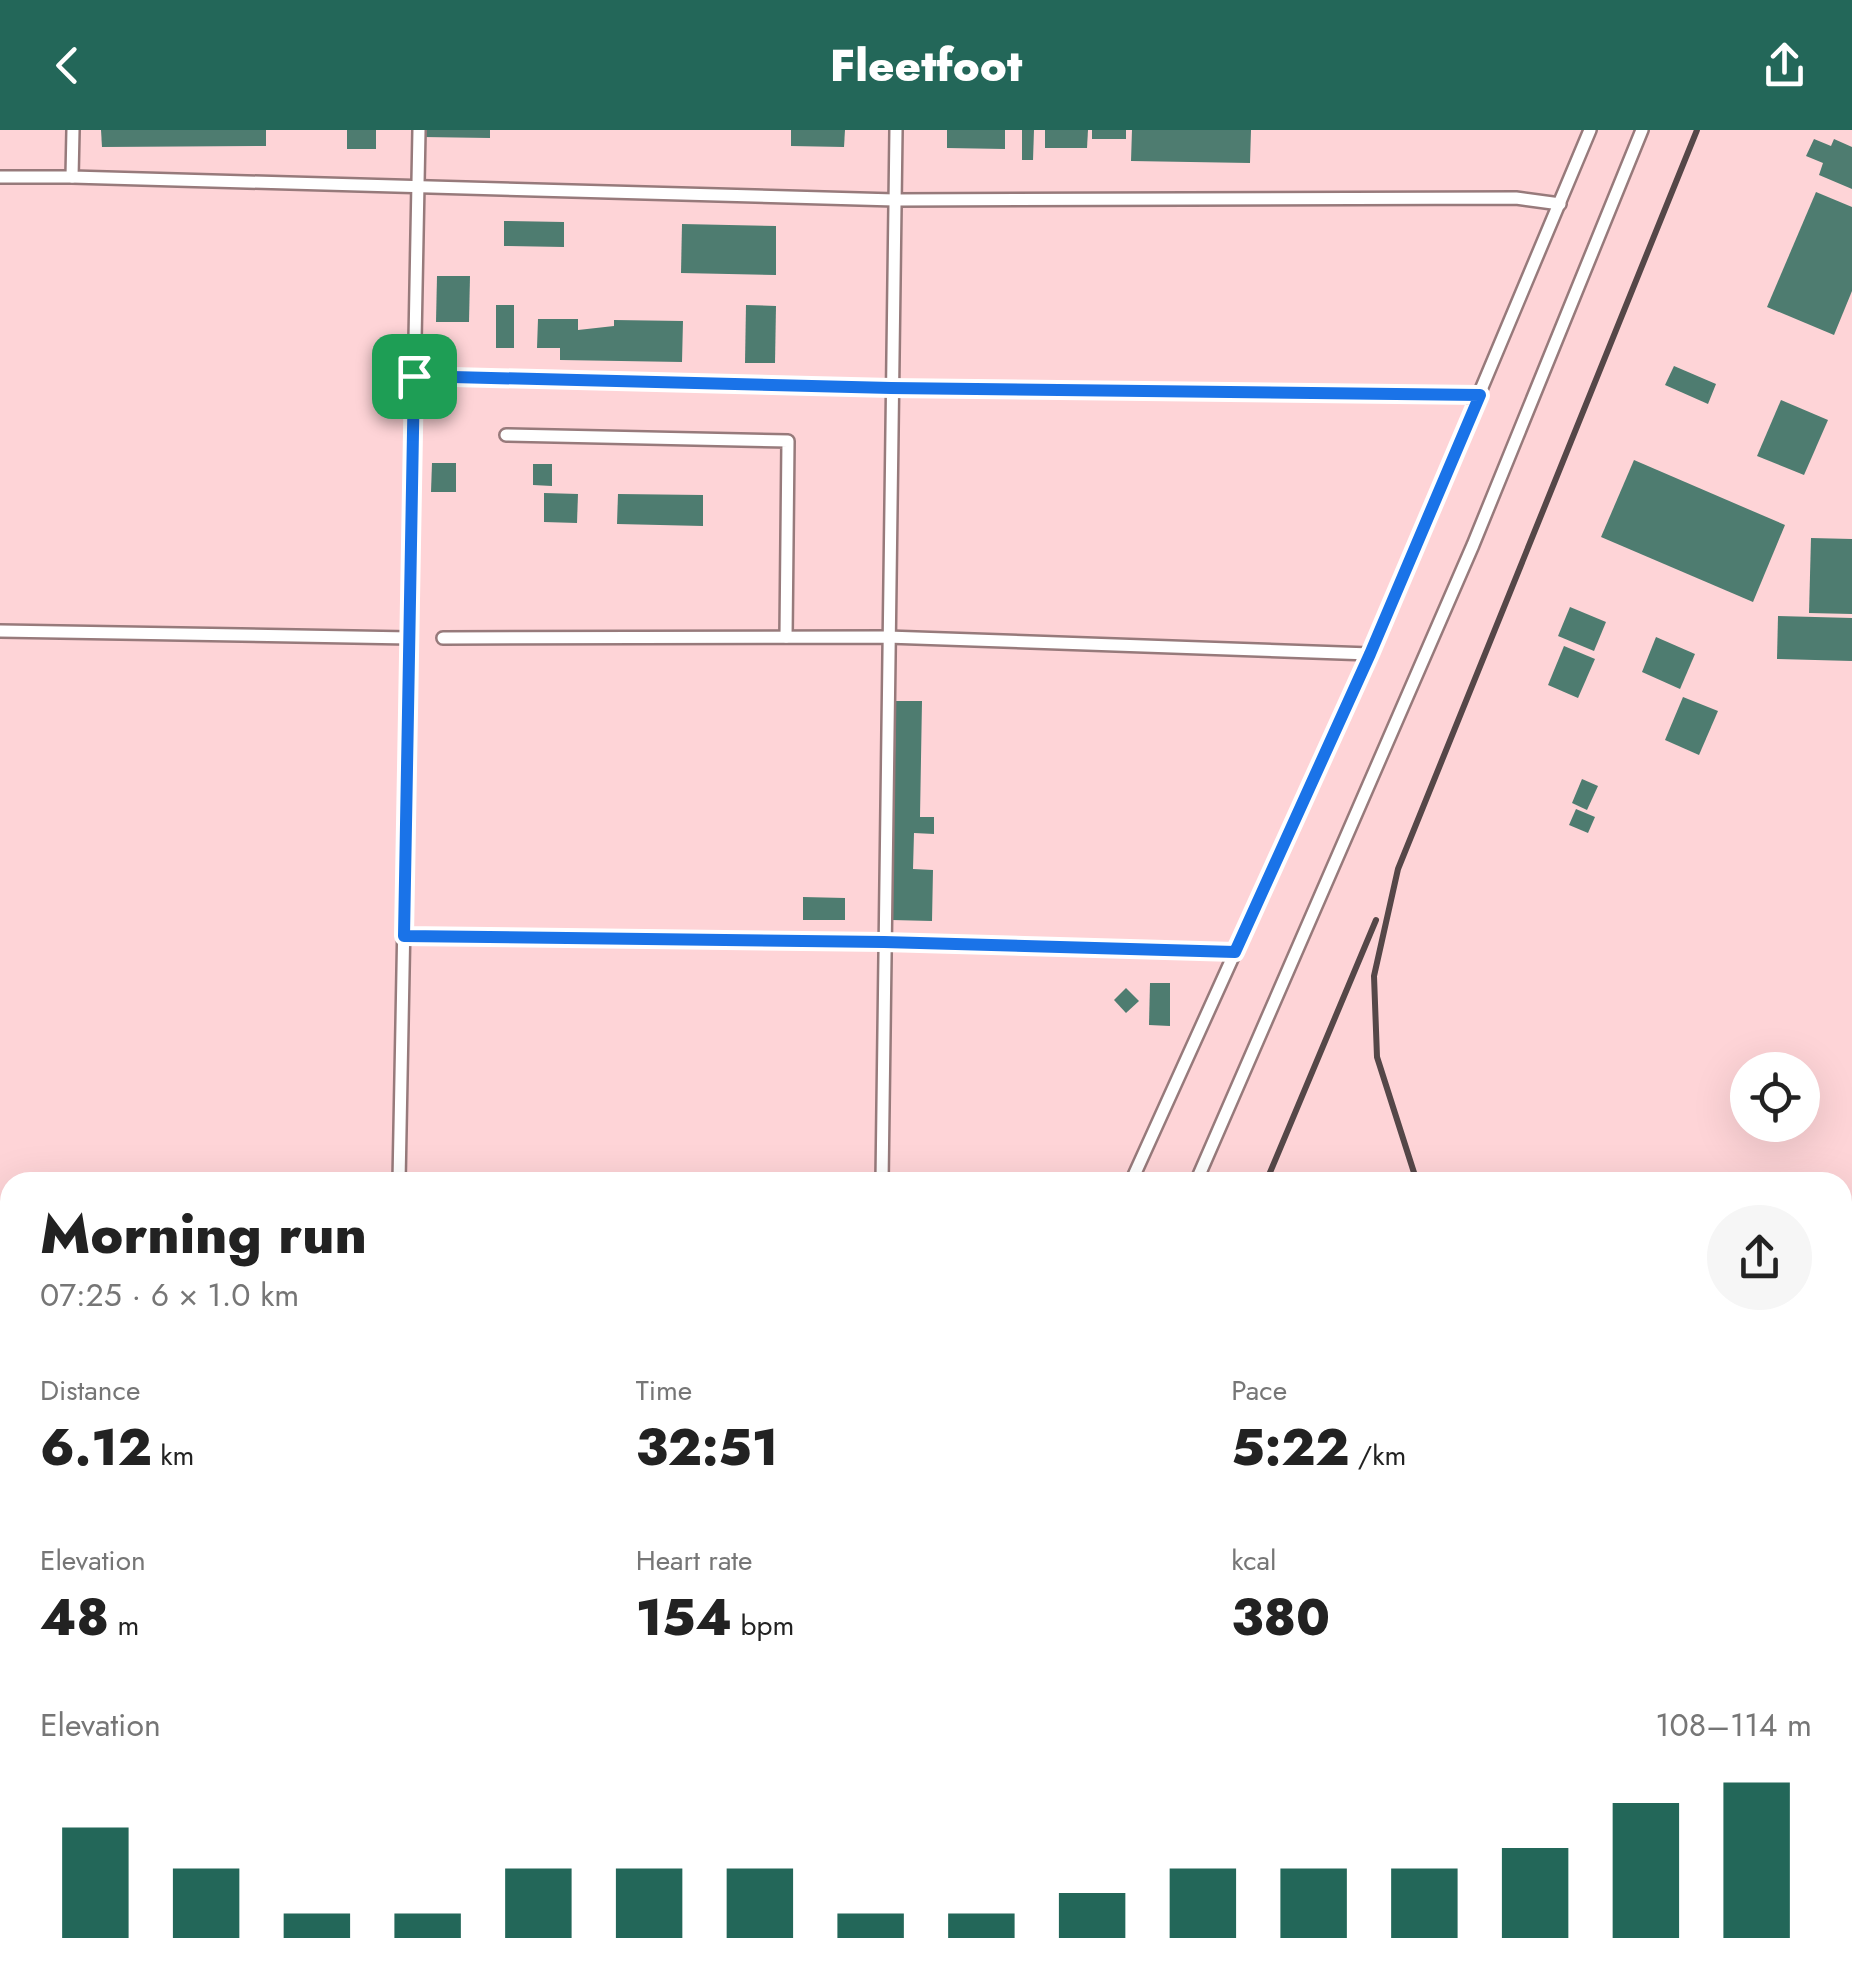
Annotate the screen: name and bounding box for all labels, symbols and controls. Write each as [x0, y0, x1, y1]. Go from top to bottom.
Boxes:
text: Fleetfoot [830, 33, 1022, 98]
icon: back [40, 38, 95, 93]
icon: share [1757, 38, 1812, 93]
pin [372, 334, 457, 419]
icon: arrive [387, 349, 442, 404]
map controls [1730, 1052, 1820, 1142]
button: locate [1730, 1052, 1820, 1142]
text: Morning run [40, 1194, 367, 1274]
button: share [1707, 1205, 1812, 1310]
text: 07:25 · 6 × 1.0 km [40, 1272, 299, 1318]
text: Distance [40, 1370, 140, 1411]
text: Time [636, 1370, 692, 1411]
text: Pace [1231, 1370, 1287, 1411]
text: 6.12 [40, 1411, 152, 1484]
text: 32:51 [636, 1411, 778, 1484]
text: 5:22 [1231, 1411, 1349, 1484]
text: km [152, 1435, 194, 1476]
text: /km [1349, 1435, 1406, 1476]
text: Elevation [40, 1540, 146, 1581]
text: Heart rate [636, 1540, 753, 1581]
text: kcal [1231, 1540, 1277, 1581]
text: 48 [40, 1581, 109, 1654]
text: 154 [636, 1581, 732, 1654]
text: 380 [1231, 1581, 1330, 1654]
text: m [109, 1605, 139, 1646]
text: bpm [732, 1605, 794, 1646]
text: Elevation [40, 1702, 161, 1748]
text: 108–114 m [1655, 1702, 1812, 1748]

